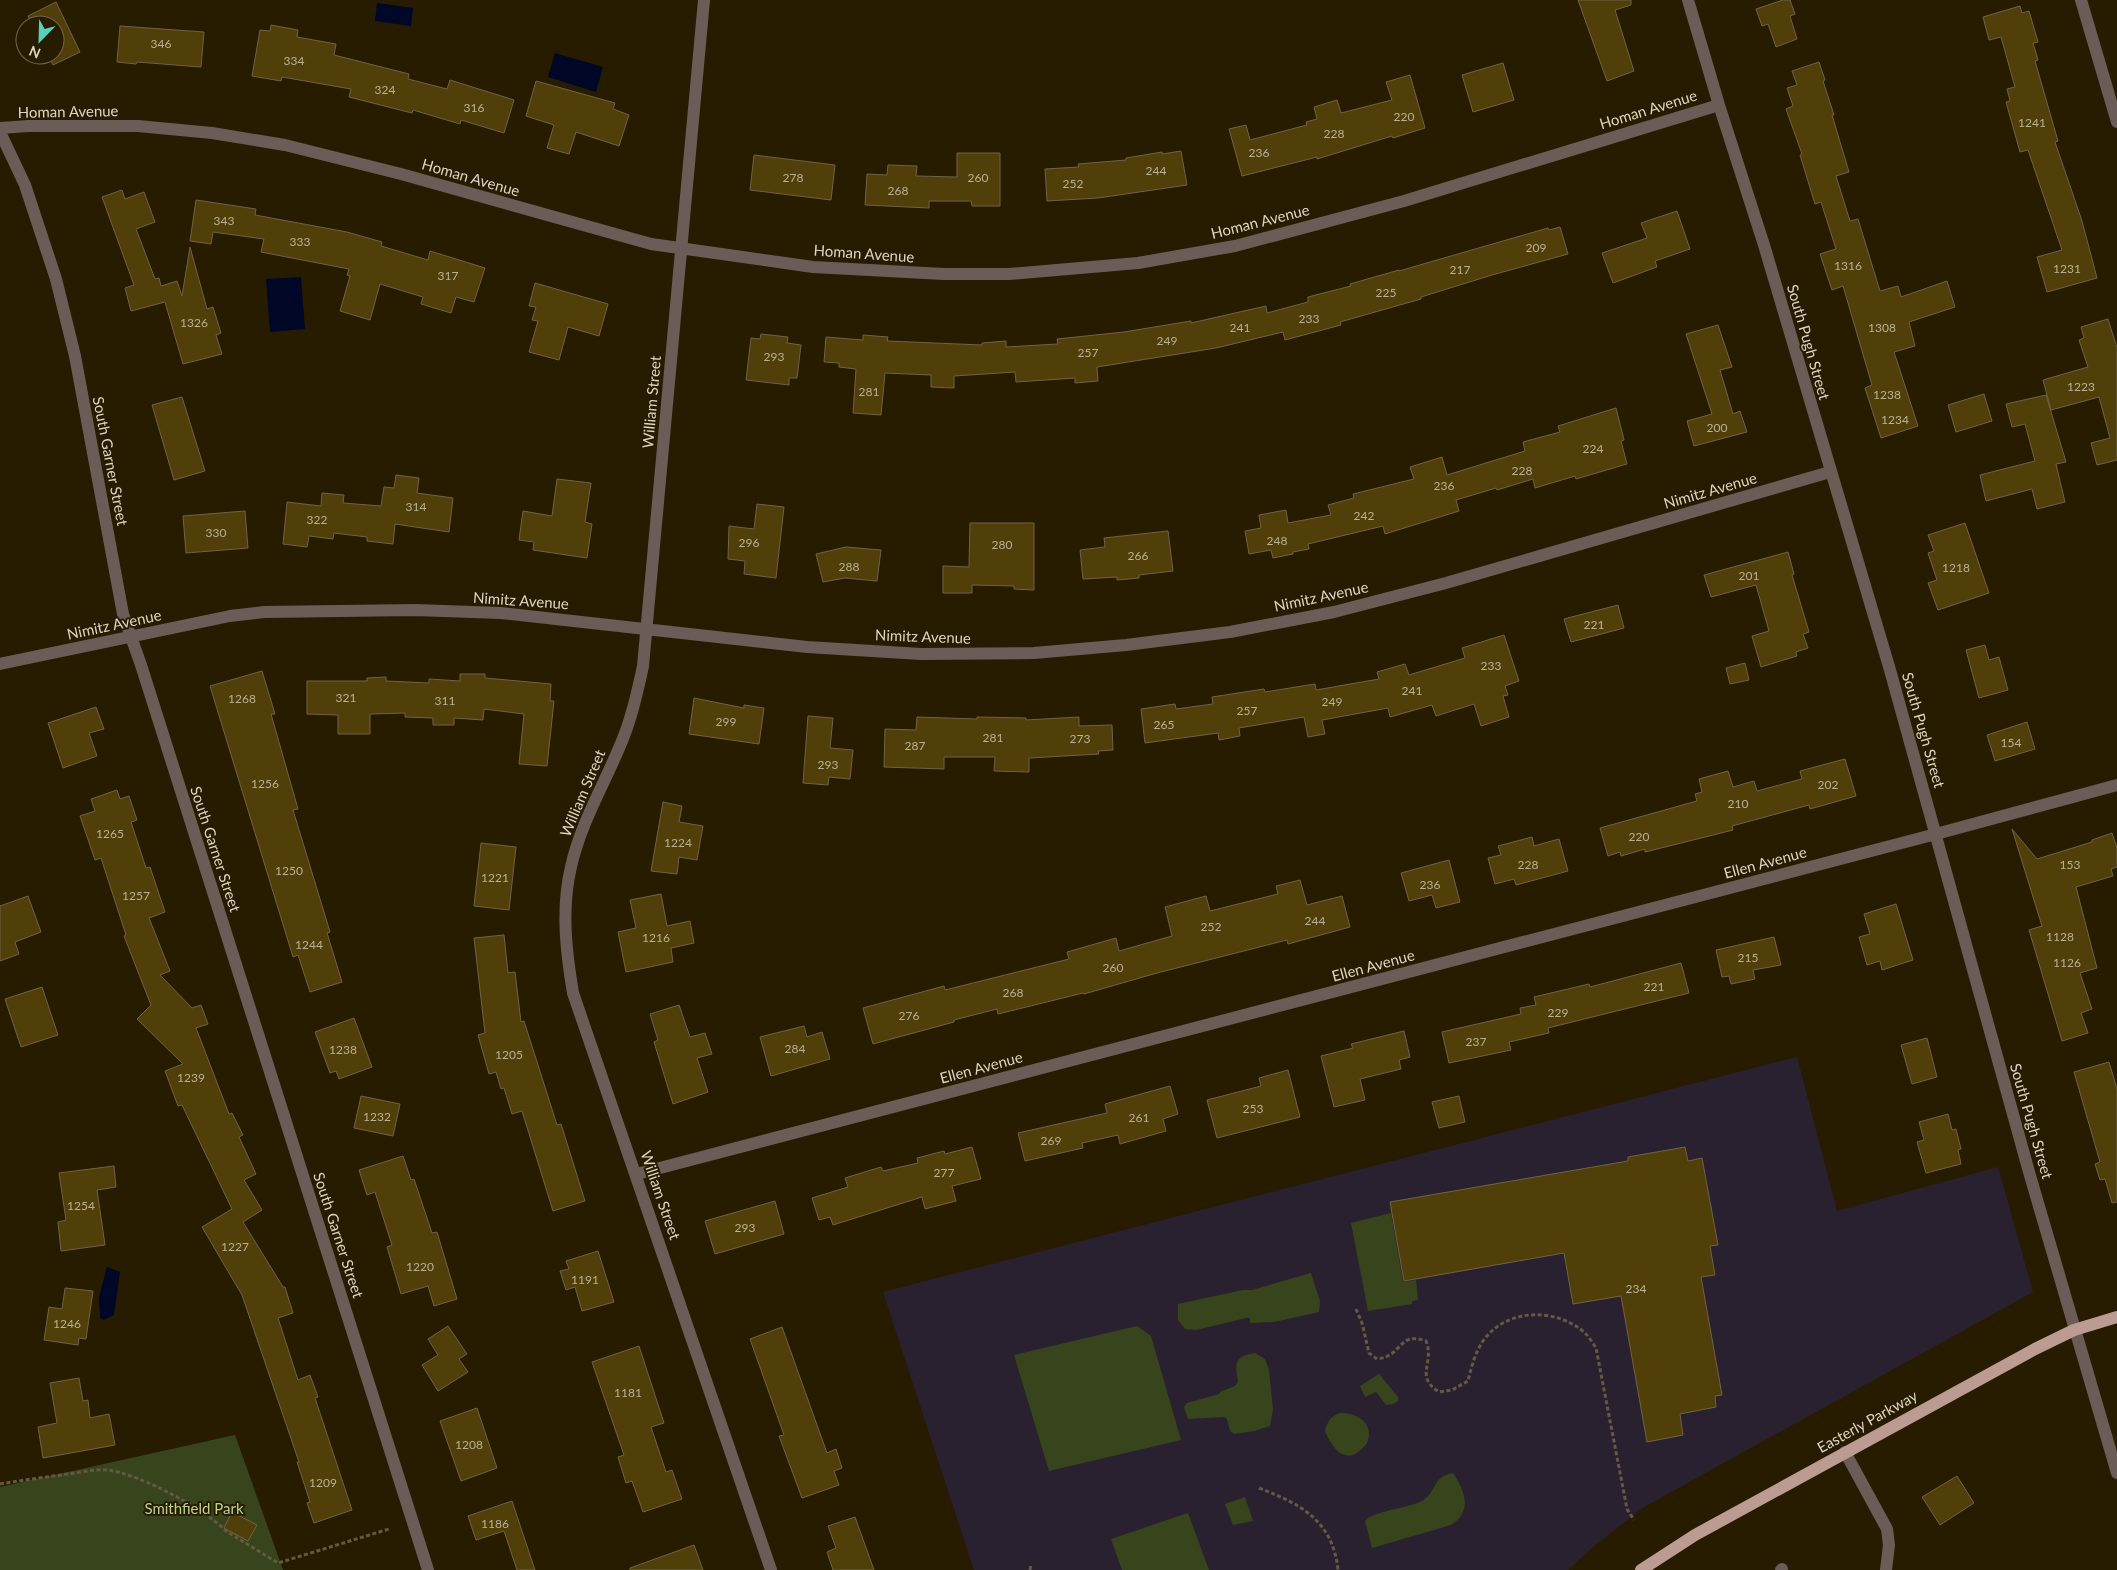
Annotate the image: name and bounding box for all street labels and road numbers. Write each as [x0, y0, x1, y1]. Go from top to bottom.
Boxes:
street label: Homan Avenue [1597, 86, 1699, 132]
street label: Homan Avenue [17, 101, 119, 121]
street label: Homan Avenue [420, 154, 522, 200]
street label: Homan Avenue [1209, 200, 1311, 242]
street label: Homan Avenue [813, 241, 915, 266]
street label: South Pugh Street [1784, 282, 1834, 402]
street label: William Street [638, 354, 664, 449]
street label: South Garner Street [90, 395, 132, 528]
street label: Nimitz Avenue [1661, 468, 1759, 512]
street label: Nimitz Avenue [1272, 577, 1370, 615]
street label: Nimitz Avenue [472, 588, 570, 612]
street label: Nimitz Avenue [65, 605, 163, 643]
street label: Nimitz Avenue [875, 625, 971, 647]
street label: South Pugh Street [1899, 670, 1949, 790]
street label: William Street [556, 746, 609, 839]
street label: South Garner Street [187, 784, 245, 915]
street label: Ellen Avenue [1722, 842, 1808, 882]
street label: Ellen Avenue [1330, 945, 1416, 985]
street label: Ellen Avenue [938, 1047, 1024, 1087]
street label: South Pugh Street [2007, 1061, 2057, 1181]
street label: William Street [637, 1148, 685, 1242]
street label: South Garner Street [310, 1170, 368, 1301]
street label: Easterly Parkway [1814, 1386, 1921, 1456]

